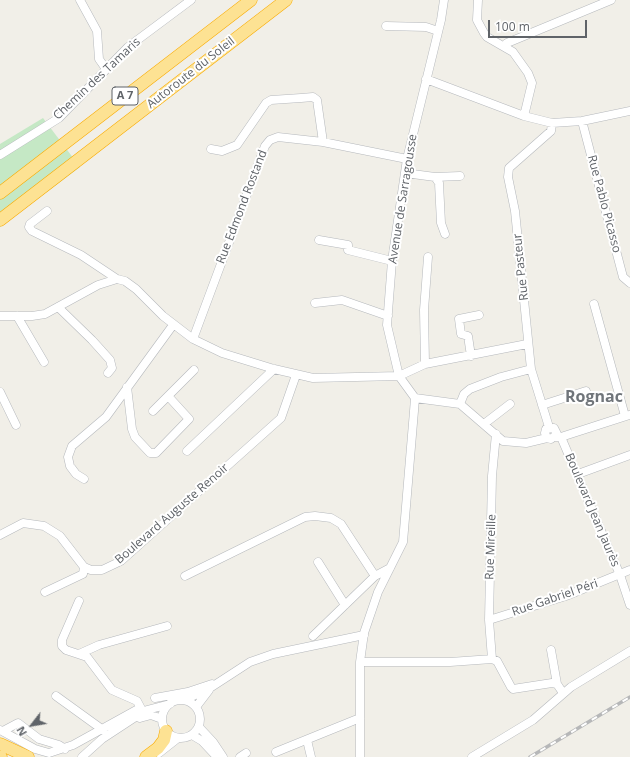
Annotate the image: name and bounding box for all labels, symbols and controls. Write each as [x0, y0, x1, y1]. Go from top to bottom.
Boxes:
scale bar [490, 12, 589, 38]
text: 100 m [495, 18, 530, 35]
street label: Autoroute du Soleil [144, 34, 238, 112]
street label: Chemin des Tamaris [50, 35, 144, 123]
road number: A 7 [112, 87, 138, 105]
street label: Avenue de Sarragousse [386, 133, 420, 265]
street label: Rue Edmond Rostand [214, 148, 270, 266]
street label: Rue Pablo Picasso [584, 154, 624, 254]
street label: Rue Pasteur [510, 233, 532, 301]
district label: Rognac [565, 387, 623, 407]
street label: Boulevard Jean Jaurès [562, 451, 622, 569]
street label: Boulevard Auguste Renoir [112, 461, 232, 567]
street label: Rue Mireille [483, 514, 499, 580]
street label: Rue Gabriel Péri [510, 577, 600, 619]
north arrow [12, 705, 52, 745]
text: N [13, 724, 30, 739]

